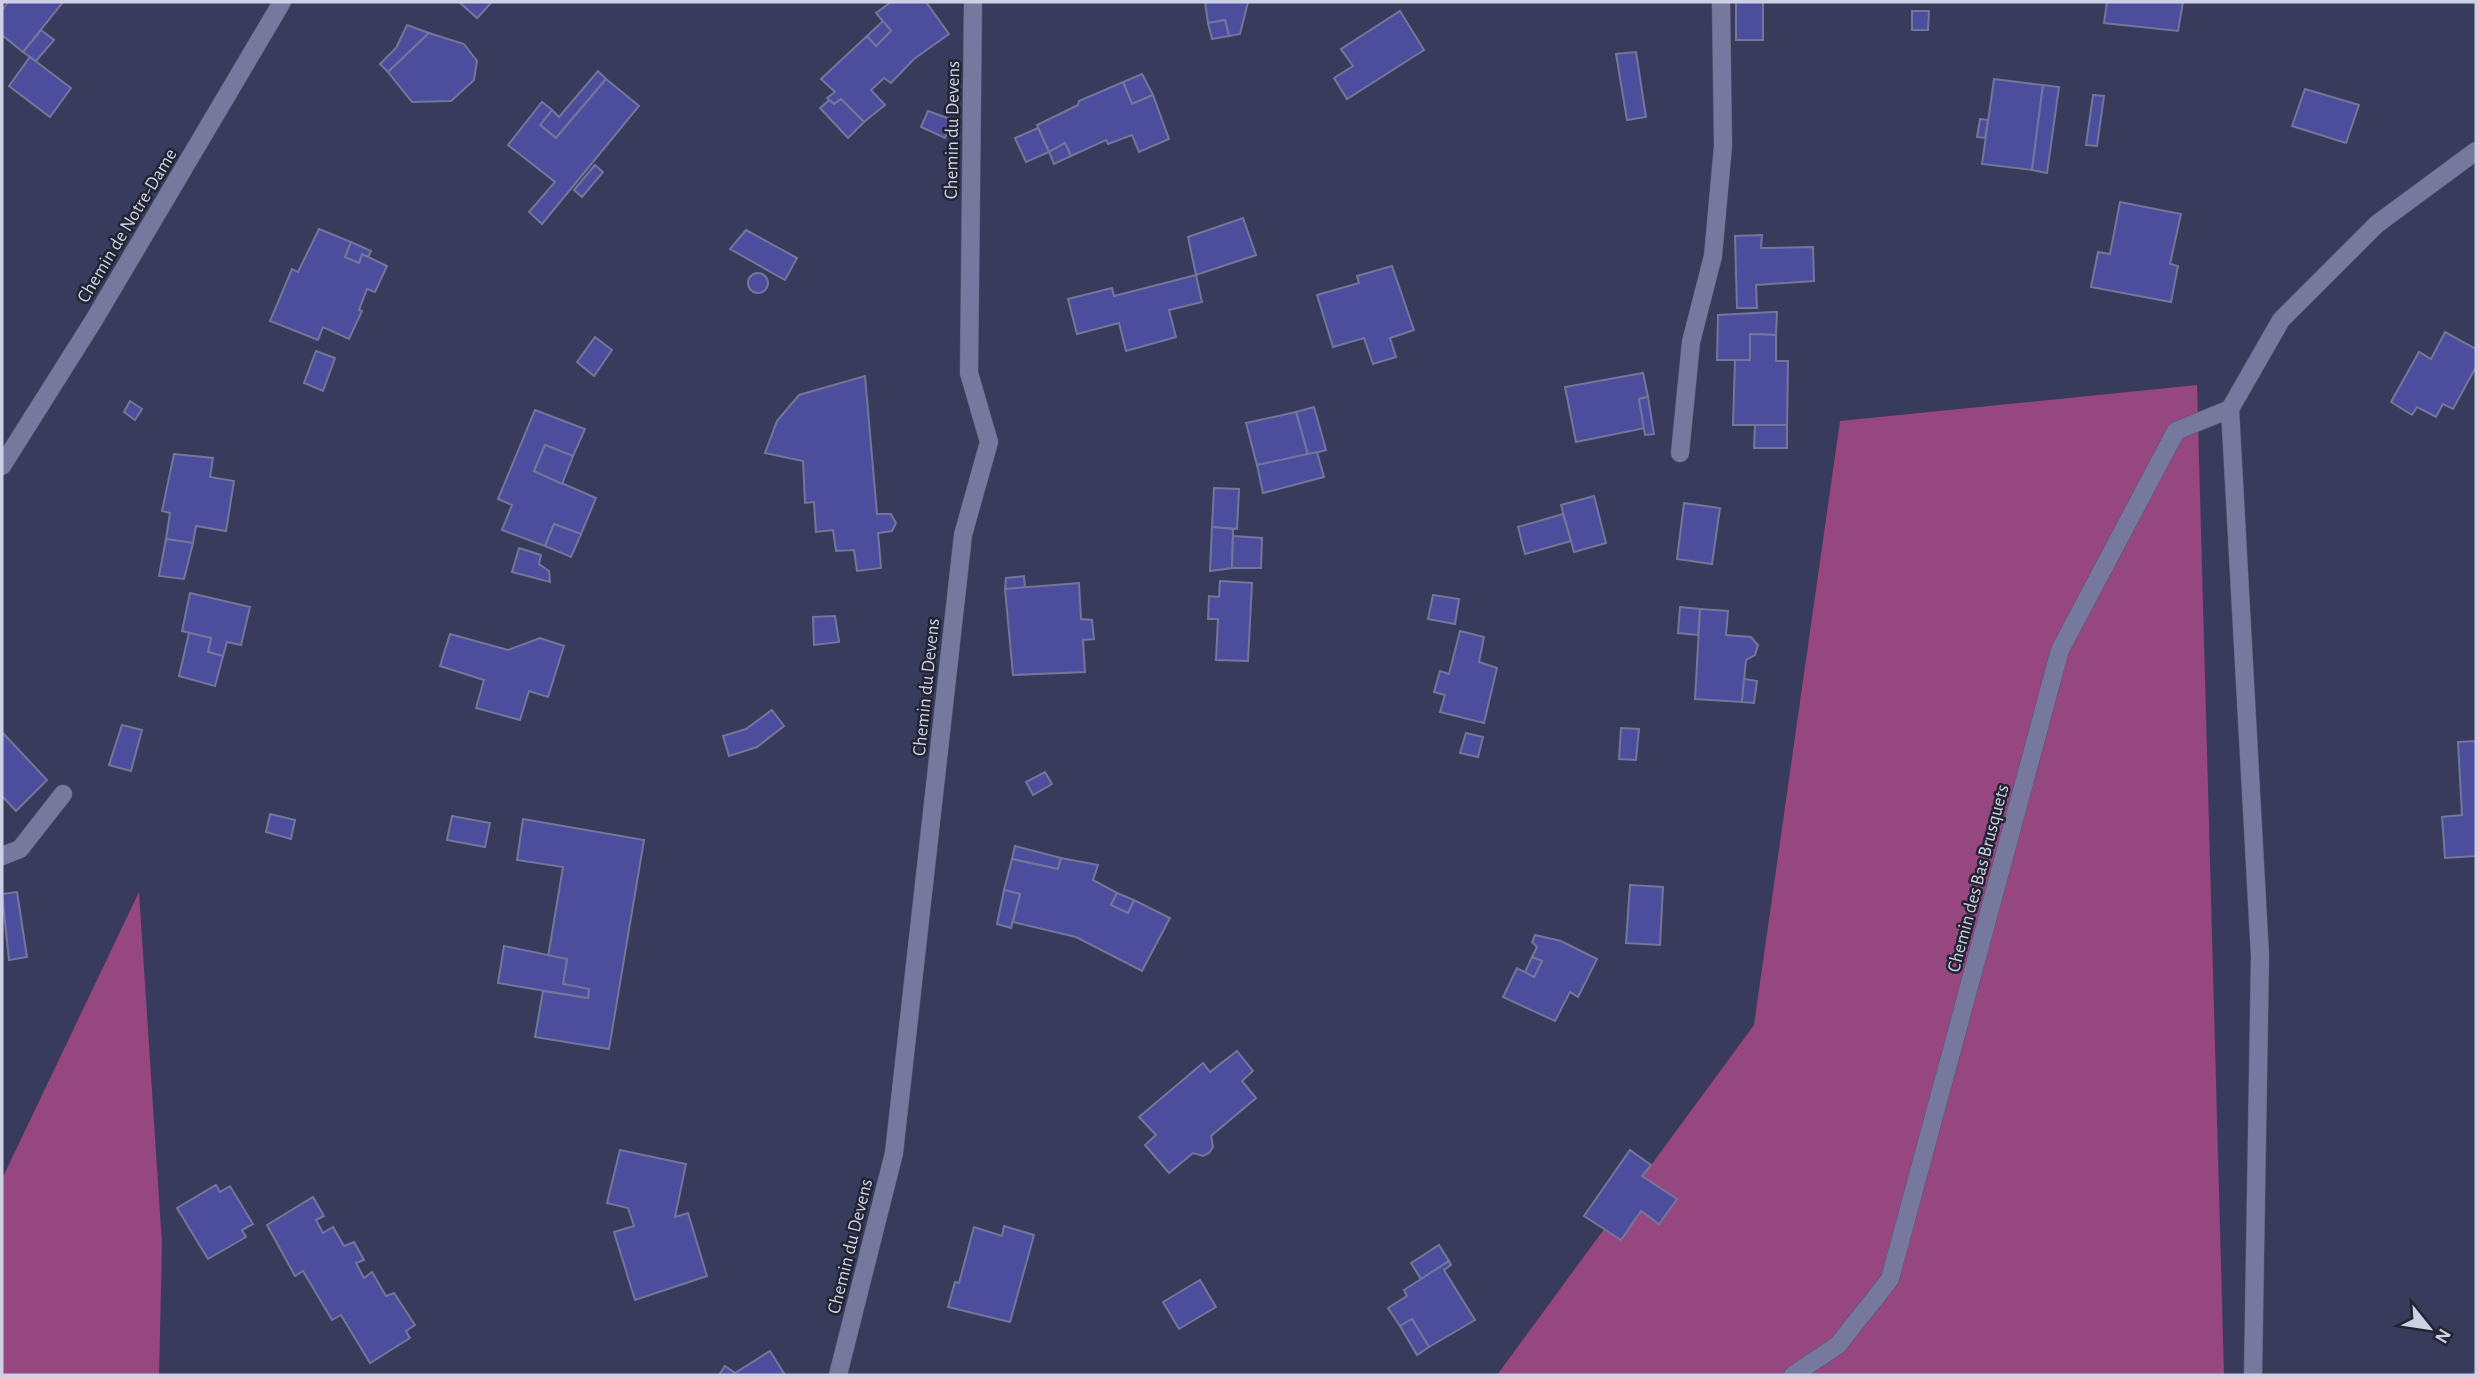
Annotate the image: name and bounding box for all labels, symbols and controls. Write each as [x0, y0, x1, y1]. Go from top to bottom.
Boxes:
street label: Chemin du Devens [942, 61, 963, 199]
street label: Chemin de Notre-Dame [74, 145, 181, 306]
street label: Chemin du Devens [910, 617, 943, 757]
street label: Chemin des Bas Brusquets [1944, 783, 2013, 974]
street label: Chemin du Devens [825, 1177, 876, 1316]
north arrow [2394, 1293, 2464, 1363]
text: N [2431, 1325, 2454, 1346]

